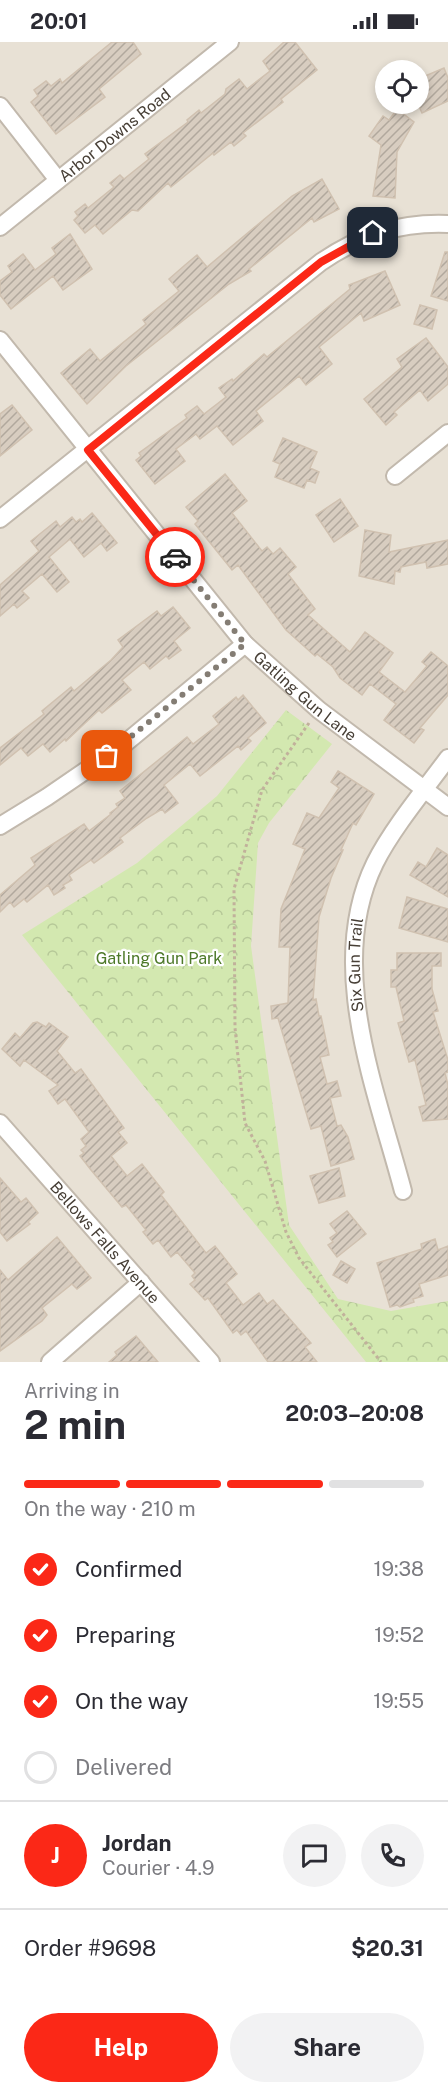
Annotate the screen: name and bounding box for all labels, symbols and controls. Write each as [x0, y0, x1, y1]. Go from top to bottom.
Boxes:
text: 20:01 [30, 8, 88, 34]
map controls [375, 60, 429, 114]
button: locate [375, 60, 429, 114]
street label: Arbor Downs Road [55, 84, 174, 186]
pin [347, 207, 398, 258]
icon: home [356, 216, 389, 249]
courier [145, 527, 205, 587]
icon: car [159, 541, 192, 574]
street label: Gatling Gun Lane [250, 647, 361, 745]
pin [81, 730, 132, 781]
icon: bag [90, 739, 123, 772]
street label: Six Gun Trail [344, 916, 367, 1013]
park label: Gatling Gun Park [96, 949, 222, 968]
street label: Bellows Falls Avenue [46, 1177, 164, 1307]
text: Arriving in [24, 1379, 119, 1403]
text: 20:03–20:08 [285, 1400, 424, 1426]
text: 2 min [24, 1402, 126, 1448]
text: On the way · 210 m [24, 1497, 196, 1521]
icon: check [24, 1553, 57, 1586]
text: Confirmed [75, 1556, 182, 1582]
text: 19:38 [373, 1557, 424, 1581]
icon: check [24, 1619, 57, 1652]
text: Preparing [75, 1622, 176, 1648]
text: 19:52 [374, 1623, 424, 1647]
icon: check [24, 1685, 57, 1718]
text: On the way [75, 1688, 188, 1714]
text: 19:55 [373, 1689, 424, 1713]
text: Delivered [75, 1754, 172, 1780]
button: chat [283, 1824, 346, 1887]
button: phone [361, 1824, 424, 1887]
text: Jordan [102, 1830, 171, 1856]
text: J [51, 1842, 60, 1868]
text: Courier · 4.9 [102, 1856, 214, 1880]
text: Order #9698 [24, 1935, 156, 1961]
text: $20.31 [351, 1935, 424, 1961]
button: Help [24, 2013, 218, 2082]
button: Share [230, 2013, 424, 2082]

